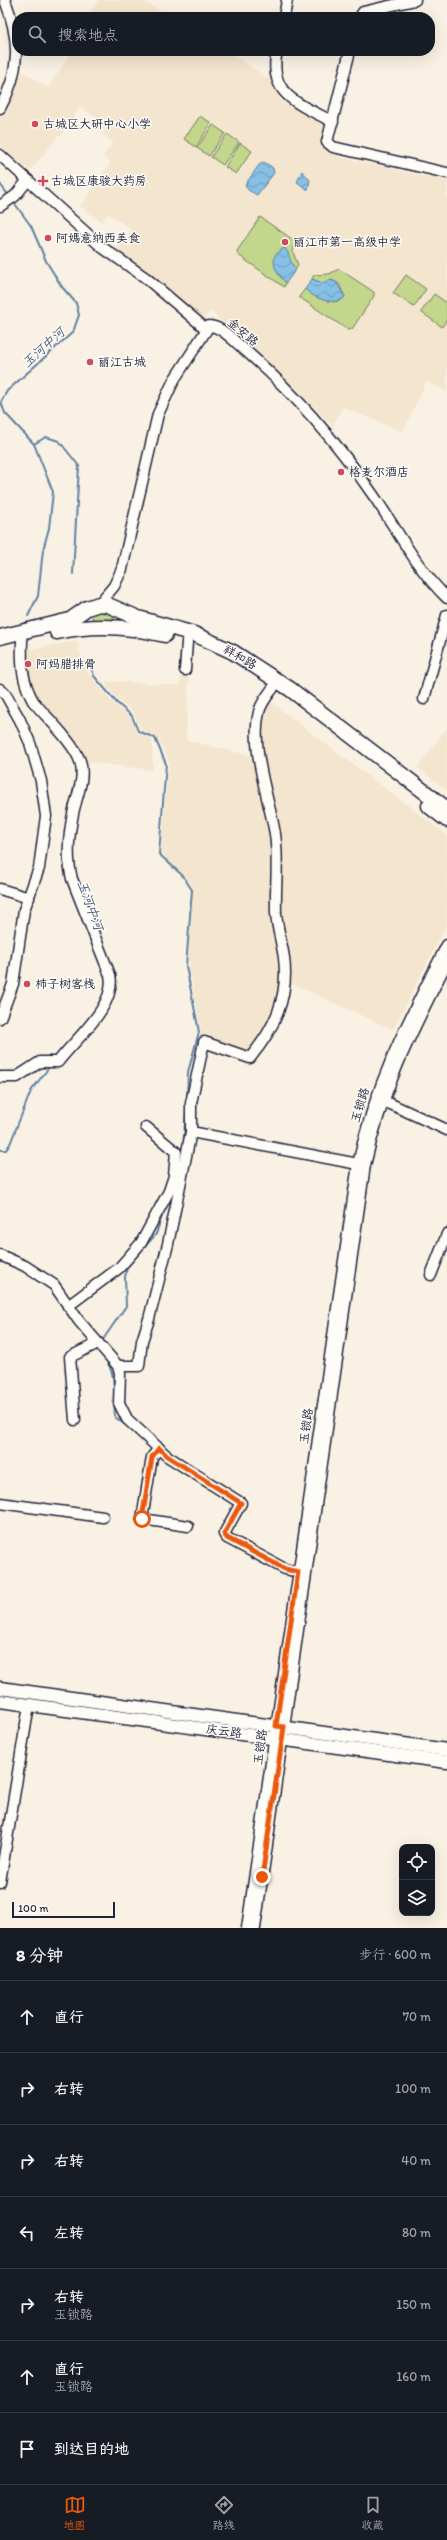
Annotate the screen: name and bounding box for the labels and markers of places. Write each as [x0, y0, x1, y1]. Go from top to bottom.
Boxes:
place label: 古城区大研中心小学 [43, 117, 151, 131]
marker: 古城区大研中心小学 [30, 119, 40, 129]
place label: 古城区康骏大药房 [51, 174, 147, 188]
marker: 古城区康骏大药房 [38, 176, 48, 186]
place label: 阿媽意纳西美食 [56, 231, 140, 245]
marker: 阿媽意纳西美食 [43, 233, 53, 243]
place label: 丽江市第一高级中学 [293, 235, 401, 249]
marker: 丽江市第一高级中学 [280, 237, 290, 247]
place label: 丽江古城 [98, 355, 146, 369]
marker: 丽江古城 [85, 357, 95, 367]
place label: 格麦尔酒店 [349, 465, 409, 479]
marker: 格麦尔酒店 [336, 467, 346, 477]
place label: 阿妈腊排骨 [36, 657, 96, 671]
marker: 阿妈腊排骨 [23, 659, 33, 669]
place label: 柿子树客栈 [35, 977, 95, 991]
marker: 柿子树客栈 [22, 979, 32, 989]

